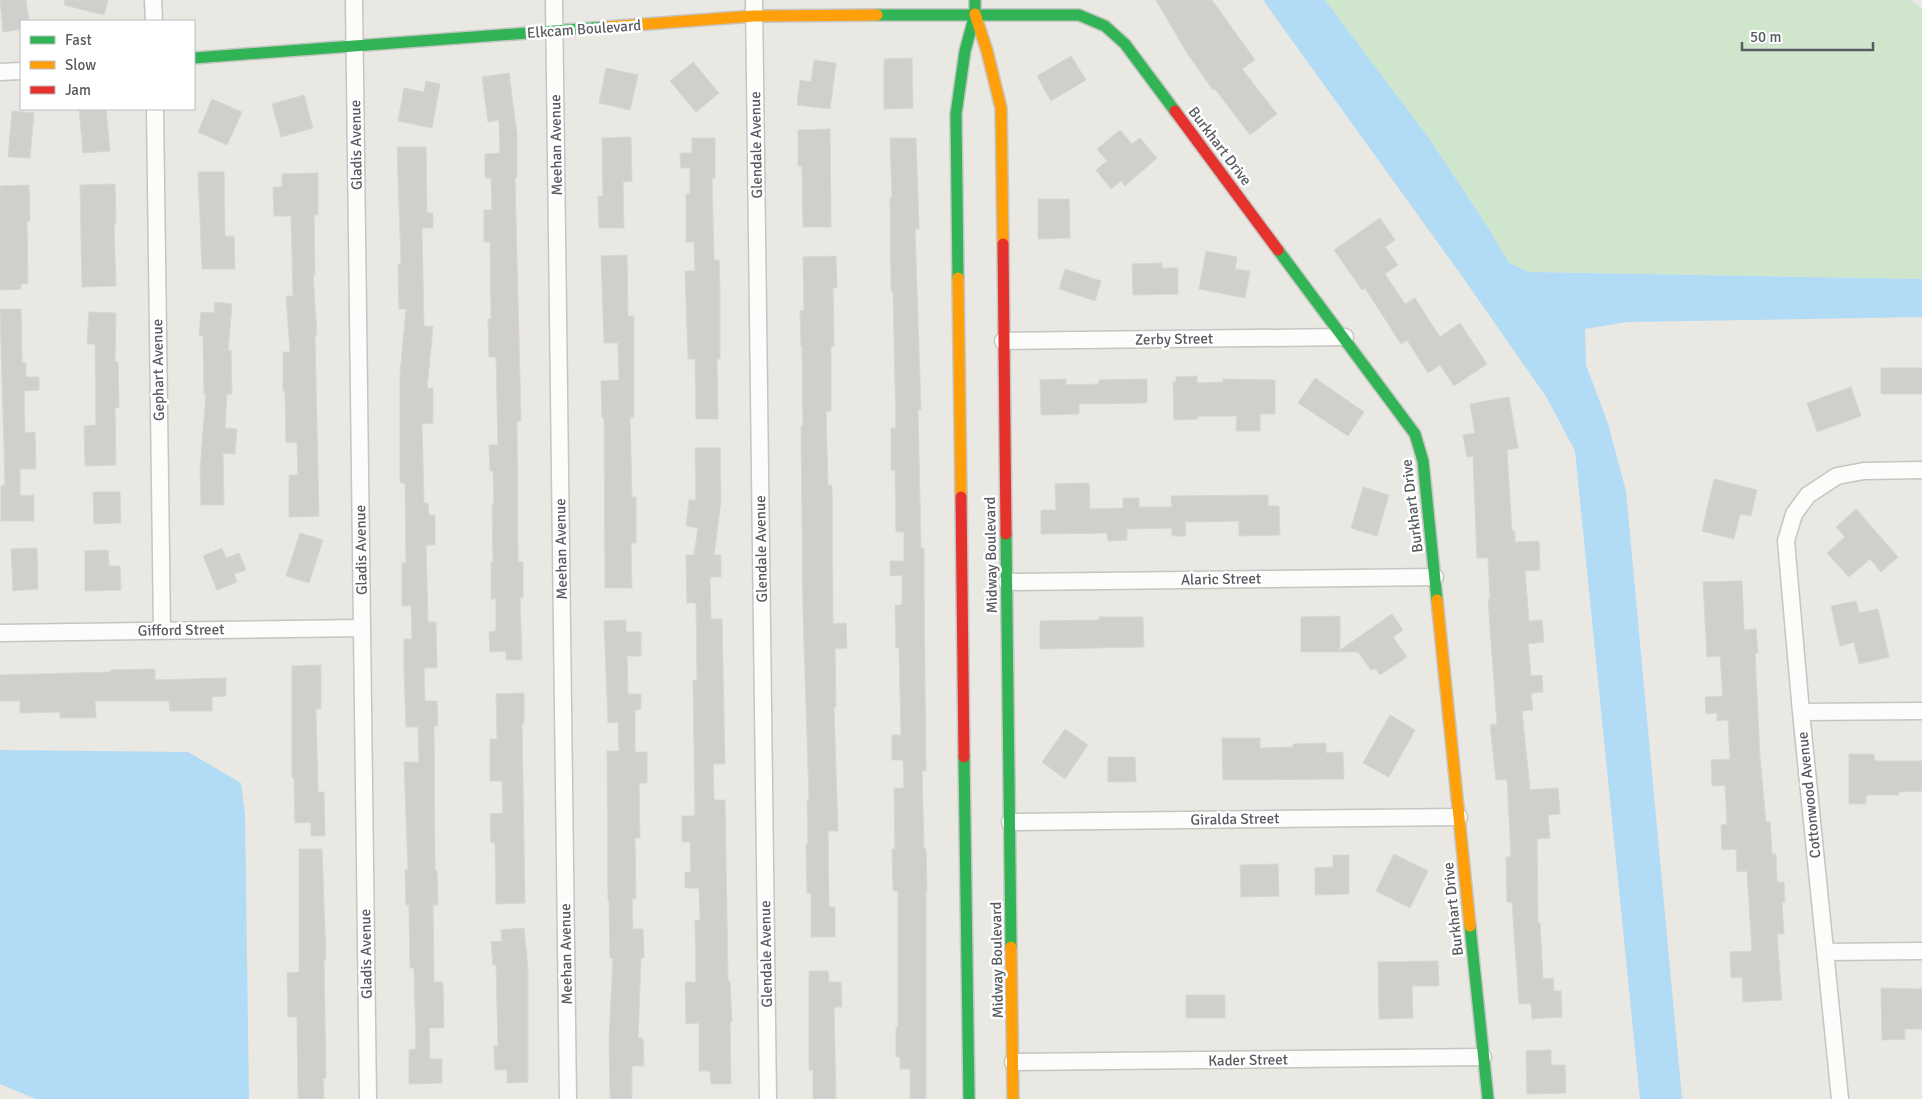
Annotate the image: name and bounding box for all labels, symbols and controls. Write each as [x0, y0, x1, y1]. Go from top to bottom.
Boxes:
street label: Elkcam Boulevard [526, 16, 642, 42]
legend [20, 20, 195, 110]
scale bar [1742, 20, 1873, 52]
text: 50 m [1750, 28, 1781, 46]
text: Fast [65, 31, 92, 49]
text: Slow [65, 56, 96, 74]
text: Jam [65, 81, 91, 99]
street label: Glendale Avenue [746, 91, 766, 199]
street label: Meehan Avenue [546, 94, 566, 196]
street label: Gladis Avenue [346, 100, 366, 190]
street label: Burkhart Drive [1185, 103, 1255, 189]
street label: Gephart Avenue [148, 319, 168, 421]
street label: Zerby Street [1135, 329, 1213, 349]
street label: Burkhart Drive [1397, 458, 1427, 554]
street label: Glendale Avenue [751, 495, 771, 603]
street label: Midway Boulevard [981, 496, 1001, 614]
street label: Meehan Avenue [551, 498, 571, 600]
street label: Gladis Avenue [351, 505, 371, 595]
street label: Alaric Street [1181, 569, 1261, 589]
street label: Gifford Street [138, 620, 224, 640]
street label: Cottonwood Avenue [1793, 731, 1825, 859]
street label: Giralda Street [1190, 809, 1280, 829]
street label: Burkhart Drive [1439, 861, 1467, 957]
street label: Glendale Avenue [756, 900, 776, 1008]
street label: Midway Boulevard [987, 901, 1007, 1019]
street label: Meehan Avenue [556, 903, 576, 1005]
street label: Gladis Avenue [356, 909, 376, 999]
street label: Kader Street [1208, 1050, 1288, 1070]

